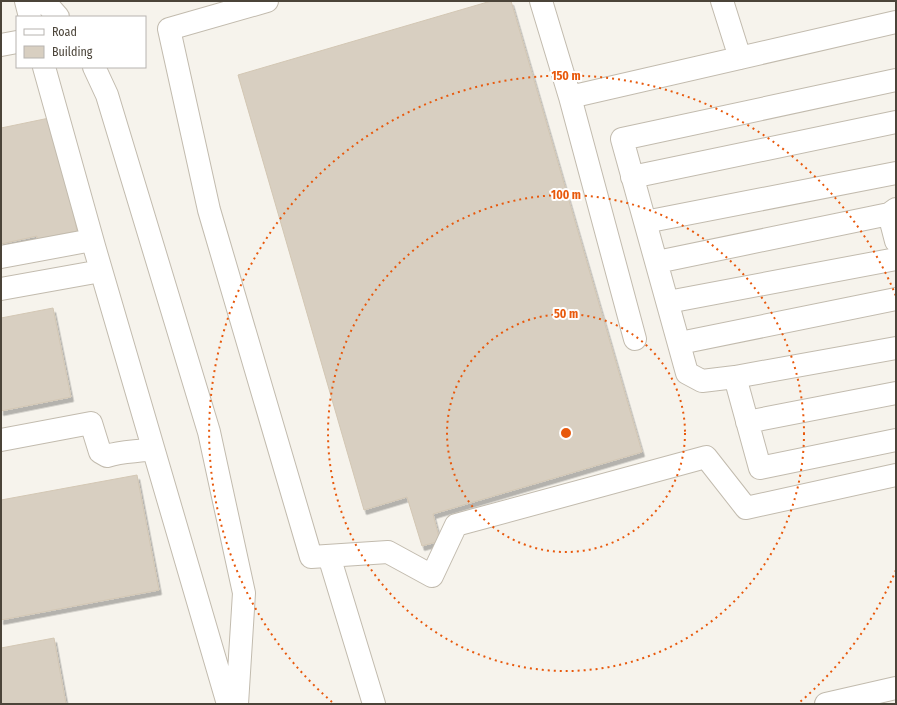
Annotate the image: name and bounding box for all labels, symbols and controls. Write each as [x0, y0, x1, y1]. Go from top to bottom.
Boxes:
legend [16, 16, 146, 68]
text: Road [52, 25, 77, 39]
text: Building [52, 45, 93, 59]
text: 150 m [551, 69, 581, 83]
text: 100 m [551, 188, 581, 202]
text: 50 m [554, 307, 578, 321]
centre of rings [559, 426, 573, 440]

